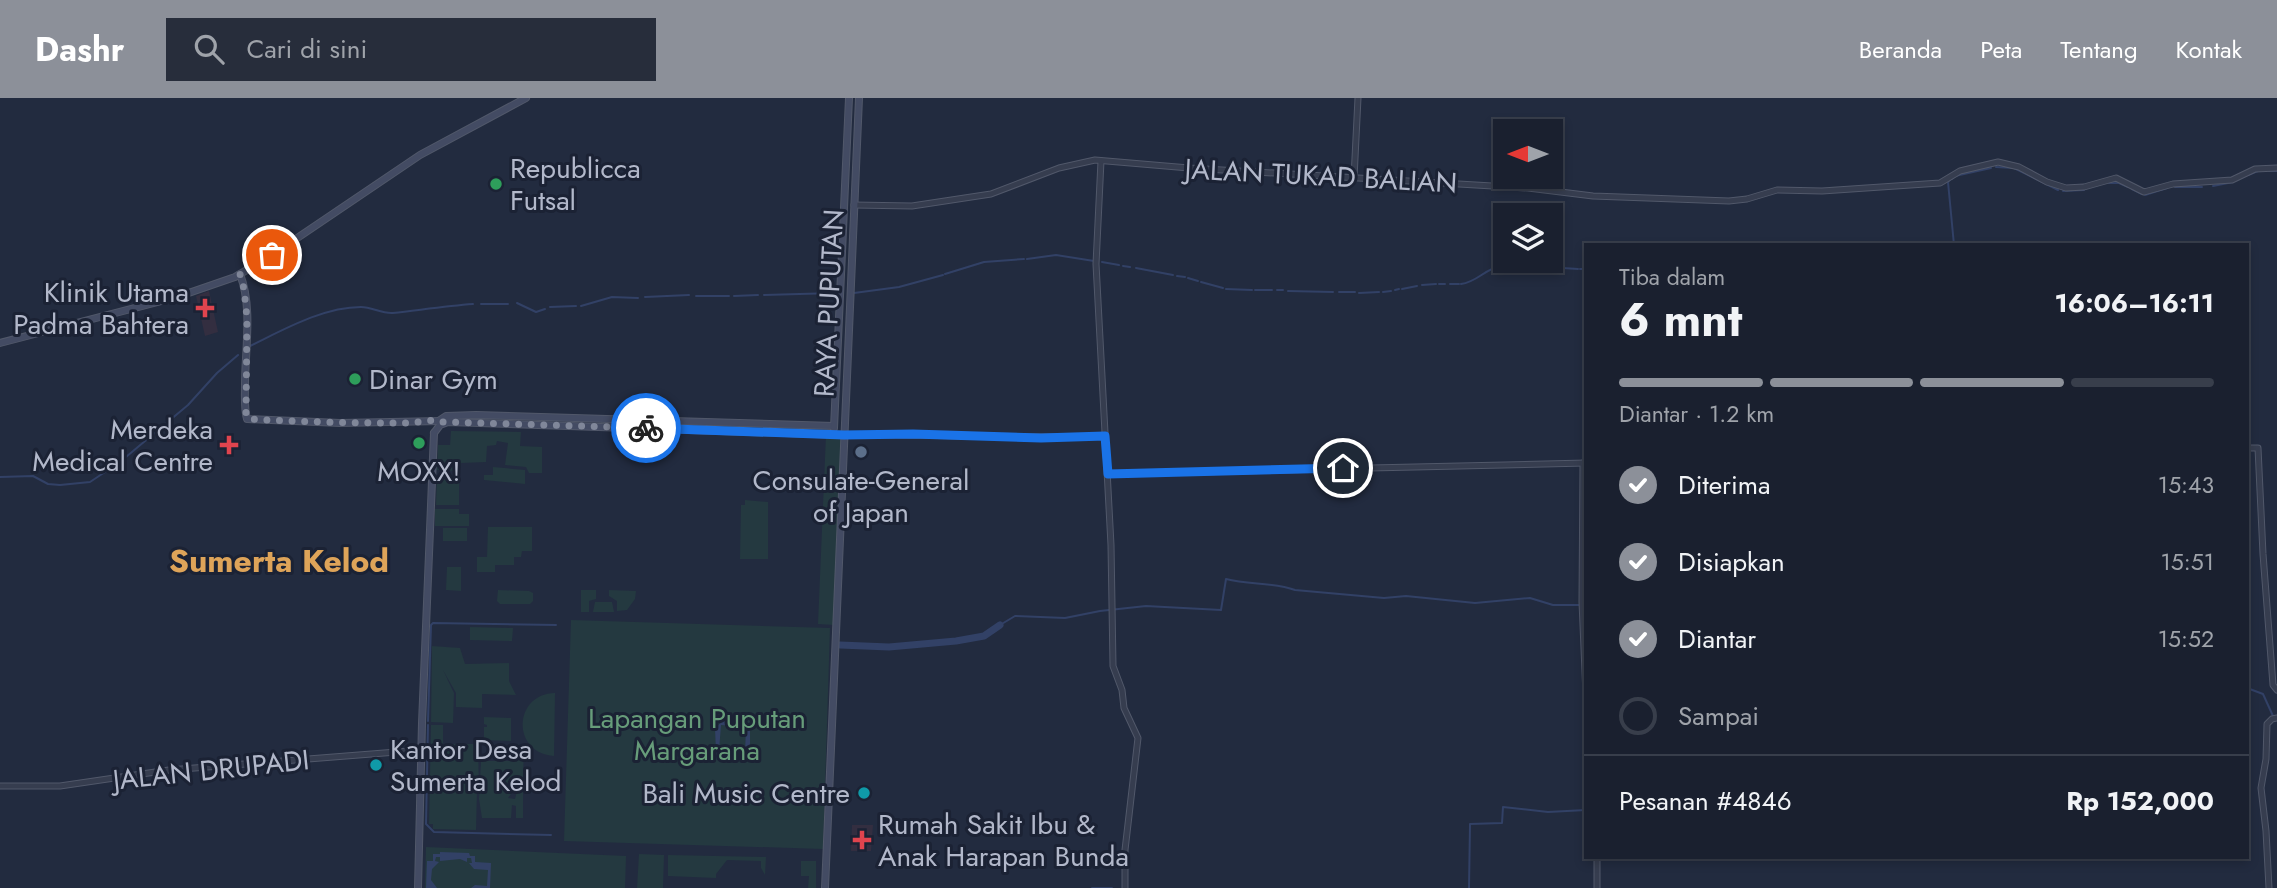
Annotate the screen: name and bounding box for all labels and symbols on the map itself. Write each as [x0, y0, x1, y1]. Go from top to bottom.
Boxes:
north arrow [1493, 119, 1563, 189]
place label: Republicca Futsal [510, 148, 641, 221]
street label: JALAN TUKAD BALIAN [1180, 148, 1458, 204]
marker: Republicca Futsal [488, 176, 504, 192]
street label: RAYA PUPUTAN [804, 208, 854, 398]
pin [242, 225, 302, 285]
place label: Klinik Utama Padma Bahtera [13, 272, 189, 345]
marker: Klinik Utama Padma Bahtera [195, 298, 215, 318]
place label: Dinar Gym [369, 359, 498, 400]
marker: Dinar Gym [347, 371, 363, 387]
courier [611, 393, 681, 463]
place label: Merdeka Medical Centre [32, 409, 213, 482]
marker: Merdeka Medical Centre [219, 435, 239, 455]
marker: MOXX! [411, 435, 427, 451]
pin [1313, 438, 1373, 498]
marker: Consulate-General of Japan [853, 444, 869, 460]
place label: MOXX! [377, 451, 461, 492]
place label: Consulate-General of Japan [753, 460, 969, 533]
district label: Sumerta Kelod [169, 538, 389, 584]
park label: Lapangan Puputan Margarana [588, 698, 806, 771]
place label: Kantor Desa Sumerta Kelod [390, 729, 562, 802]
street label: JALAN DRUPADI [107, 739, 311, 801]
marker: Kantor Desa Sumerta Kelod [368, 757, 384, 773]
place label: Bali Music Centre [642, 773, 850, 814]
marker: Bali Music Centre [856, 785, 872, 801]
place label: Rumah Sakit Ibu & Anak Harapan Bunda [878, 804, 1129, 877]
marker: Rumah Sakit Ibu & Anak Harapan Bunda [852, 830, 872, 850]

